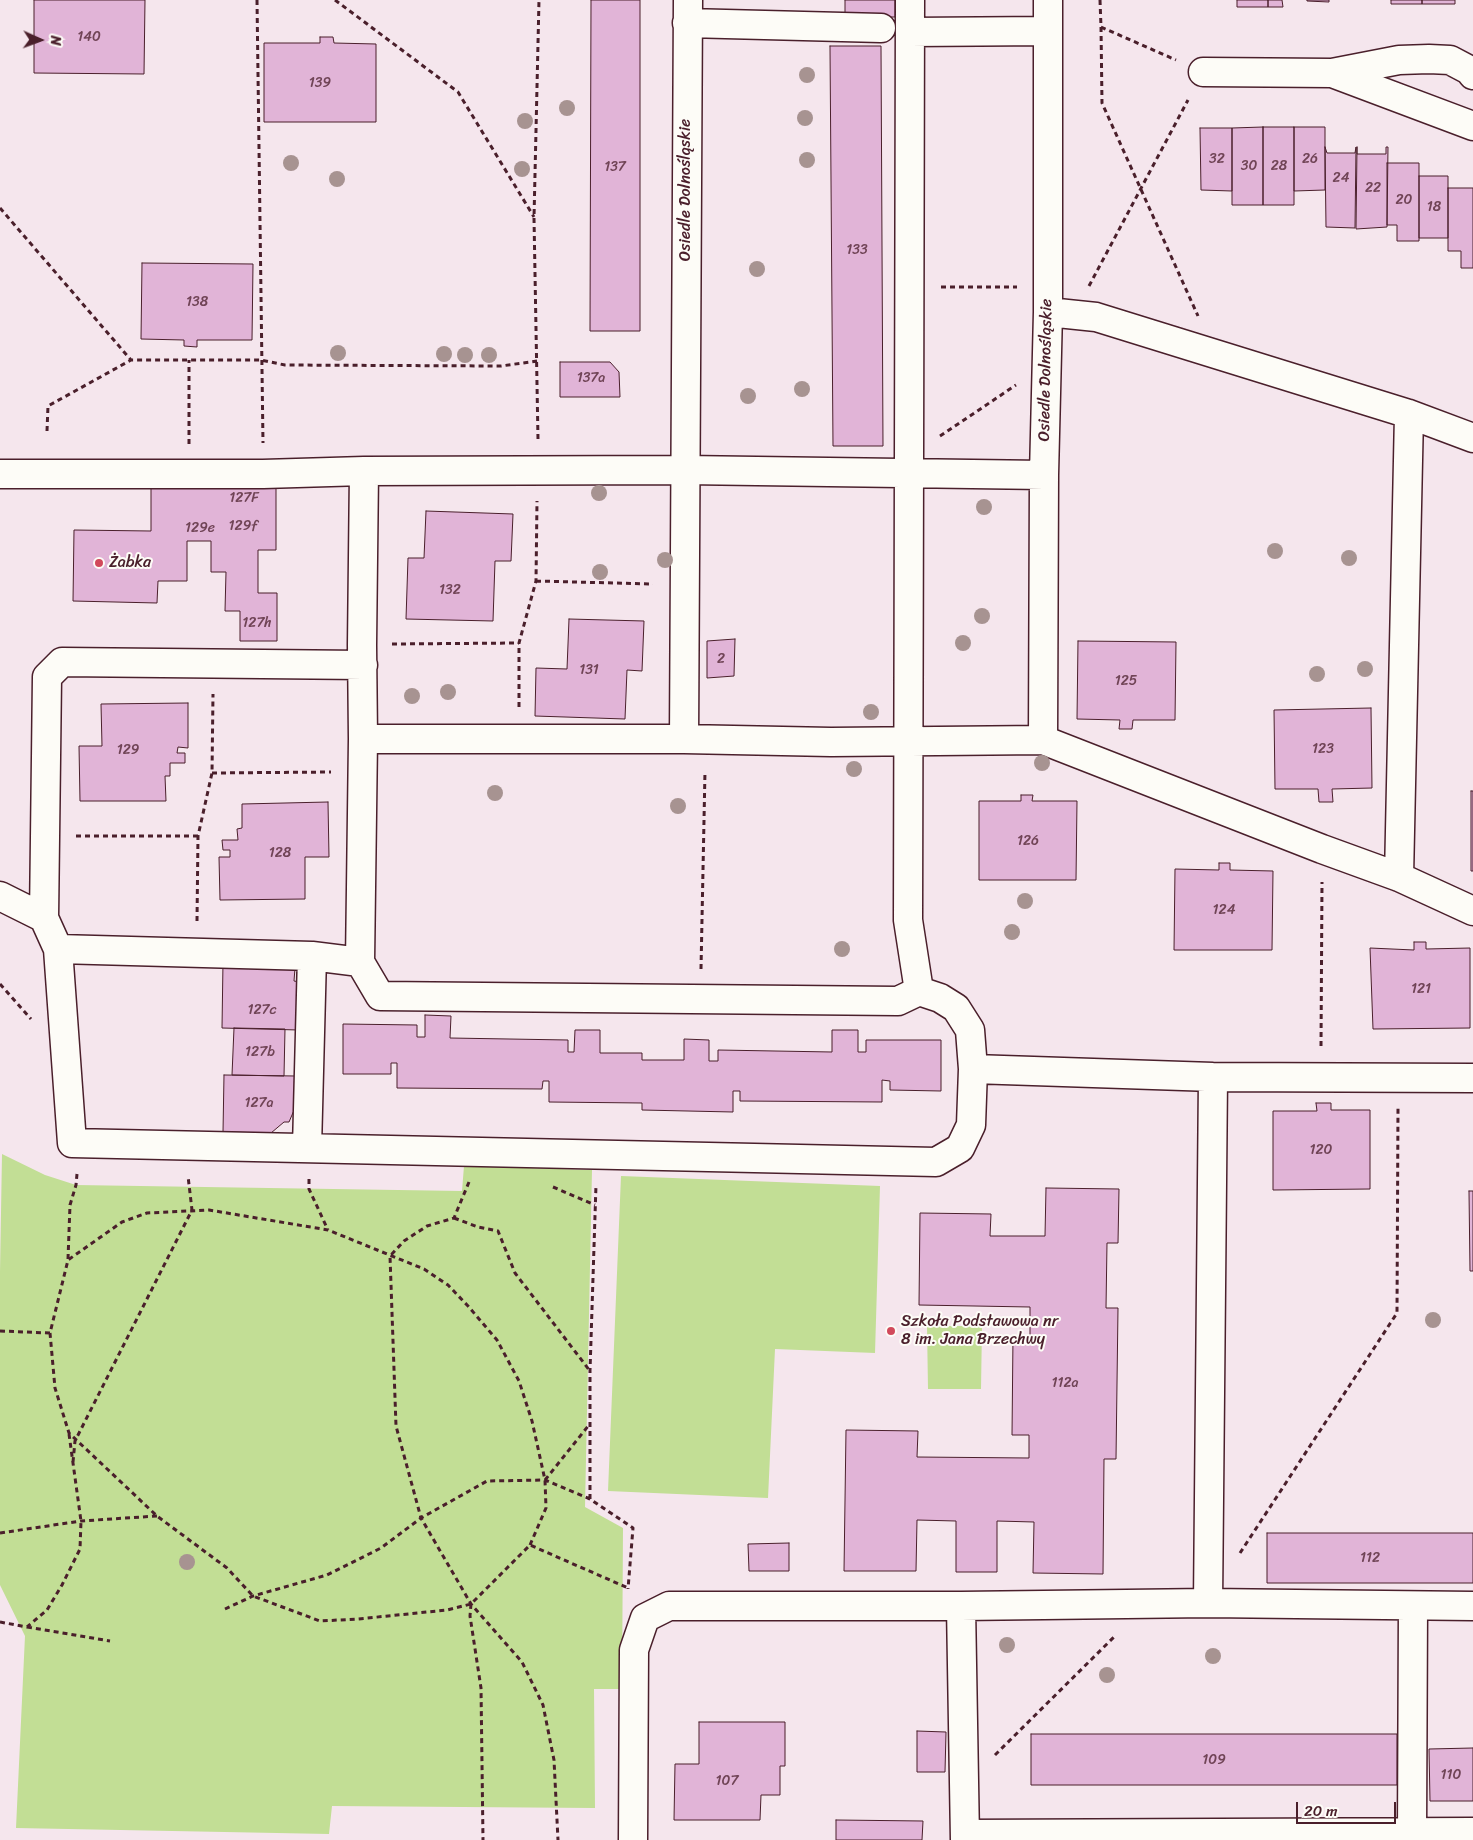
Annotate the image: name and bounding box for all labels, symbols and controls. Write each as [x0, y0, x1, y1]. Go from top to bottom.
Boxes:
north arrow [15, 15, 65, 65]
house number: 140 [77, 29, 101, 45]
text: N [43, 35, 68, 46]
house number: 139 [309, 75, 331, 91]
street label: Osiedle Dolnośląskie [676, 119, 696, 261]
house number: 32 [1209, 151, 1225, 167]
house number: 26 [1302, 151, 1318, 167]
house number: 30 [1241, 158, 1257, 174]
house number: 28 [1271, 158, 1287, 174]
house number: 137 [604, 159, 626, 175]
house number: 24 [1333, 170, 1349, 186]
house number: 22 [1365, 180, 1381, 196]
house number: 20 [1396, 192, 1412, 208]
house number: 18 [1427, 199, 1441, 215]
house number: 133 [846, 242, 868, 258]
house number: 138 [186, 294, 208, 310]
street label: Osiedle Dolnośląskie [1035, 298, 1057, 442]
house number: 137a [577, 370, 605, 386]
house number: 127F [229, 490, 259, 506]
house number: 129f [229, 518, 257, 534]
house number: 129e [185, 520, 215, 536]
place label: Żabka [109, 553, 151, 573]
marker: Żabka [93, 557, 105, 569]
house number: 132 [439, 582, 461, 598]
house number: 127h [242, 615, 272, 631]
house number: 2 [717, 651, 725, 667]
house number: 131 [579, 662, 599, 678]
house number: 125 [1115, 673, 1137, 689]
house number: 123 [1312, 741, 1334, 757]
house number: 129 [117, 742, 139, 758]
house number: 126 [1017, 833, 1039, 849]
house number: 128 [269, 845, 291, 861]
house number: 124 [1213, 902, 1235, 918]
house number: 121 [1411, 981, 1431, 997]
house number: 127c [247, 1002, 277, 1018]
house number: 127b [245, 1044, 275, 1060]
house number: 127a [244, 1095, 274, 1111]
house number: 120 [1310, 1142, 1332, 1158]
place label: Szkoła Podstawowa nr 8 im. Jana Brzechwy [901, 1312, 1058, 1350]
marker: Szkoła Podstawowa nr 8 im. Jana Brzechwy [885, 1325, 897, 1337]
house number: 112a [1051, 1375, 1079, 1391]
house number: 112 [1360, 1550, 1380, 1566]
house number: 109 [1202, 1752, 1226, 1768]
house number: 110 [1441, 1767, 1461, 1783]
house number: 107 [716, 1773, 738, 1789]
scale bar [1298, 1792, 1398, 1824]
text: 20 m [1304, 1798, 1338, 1824]

